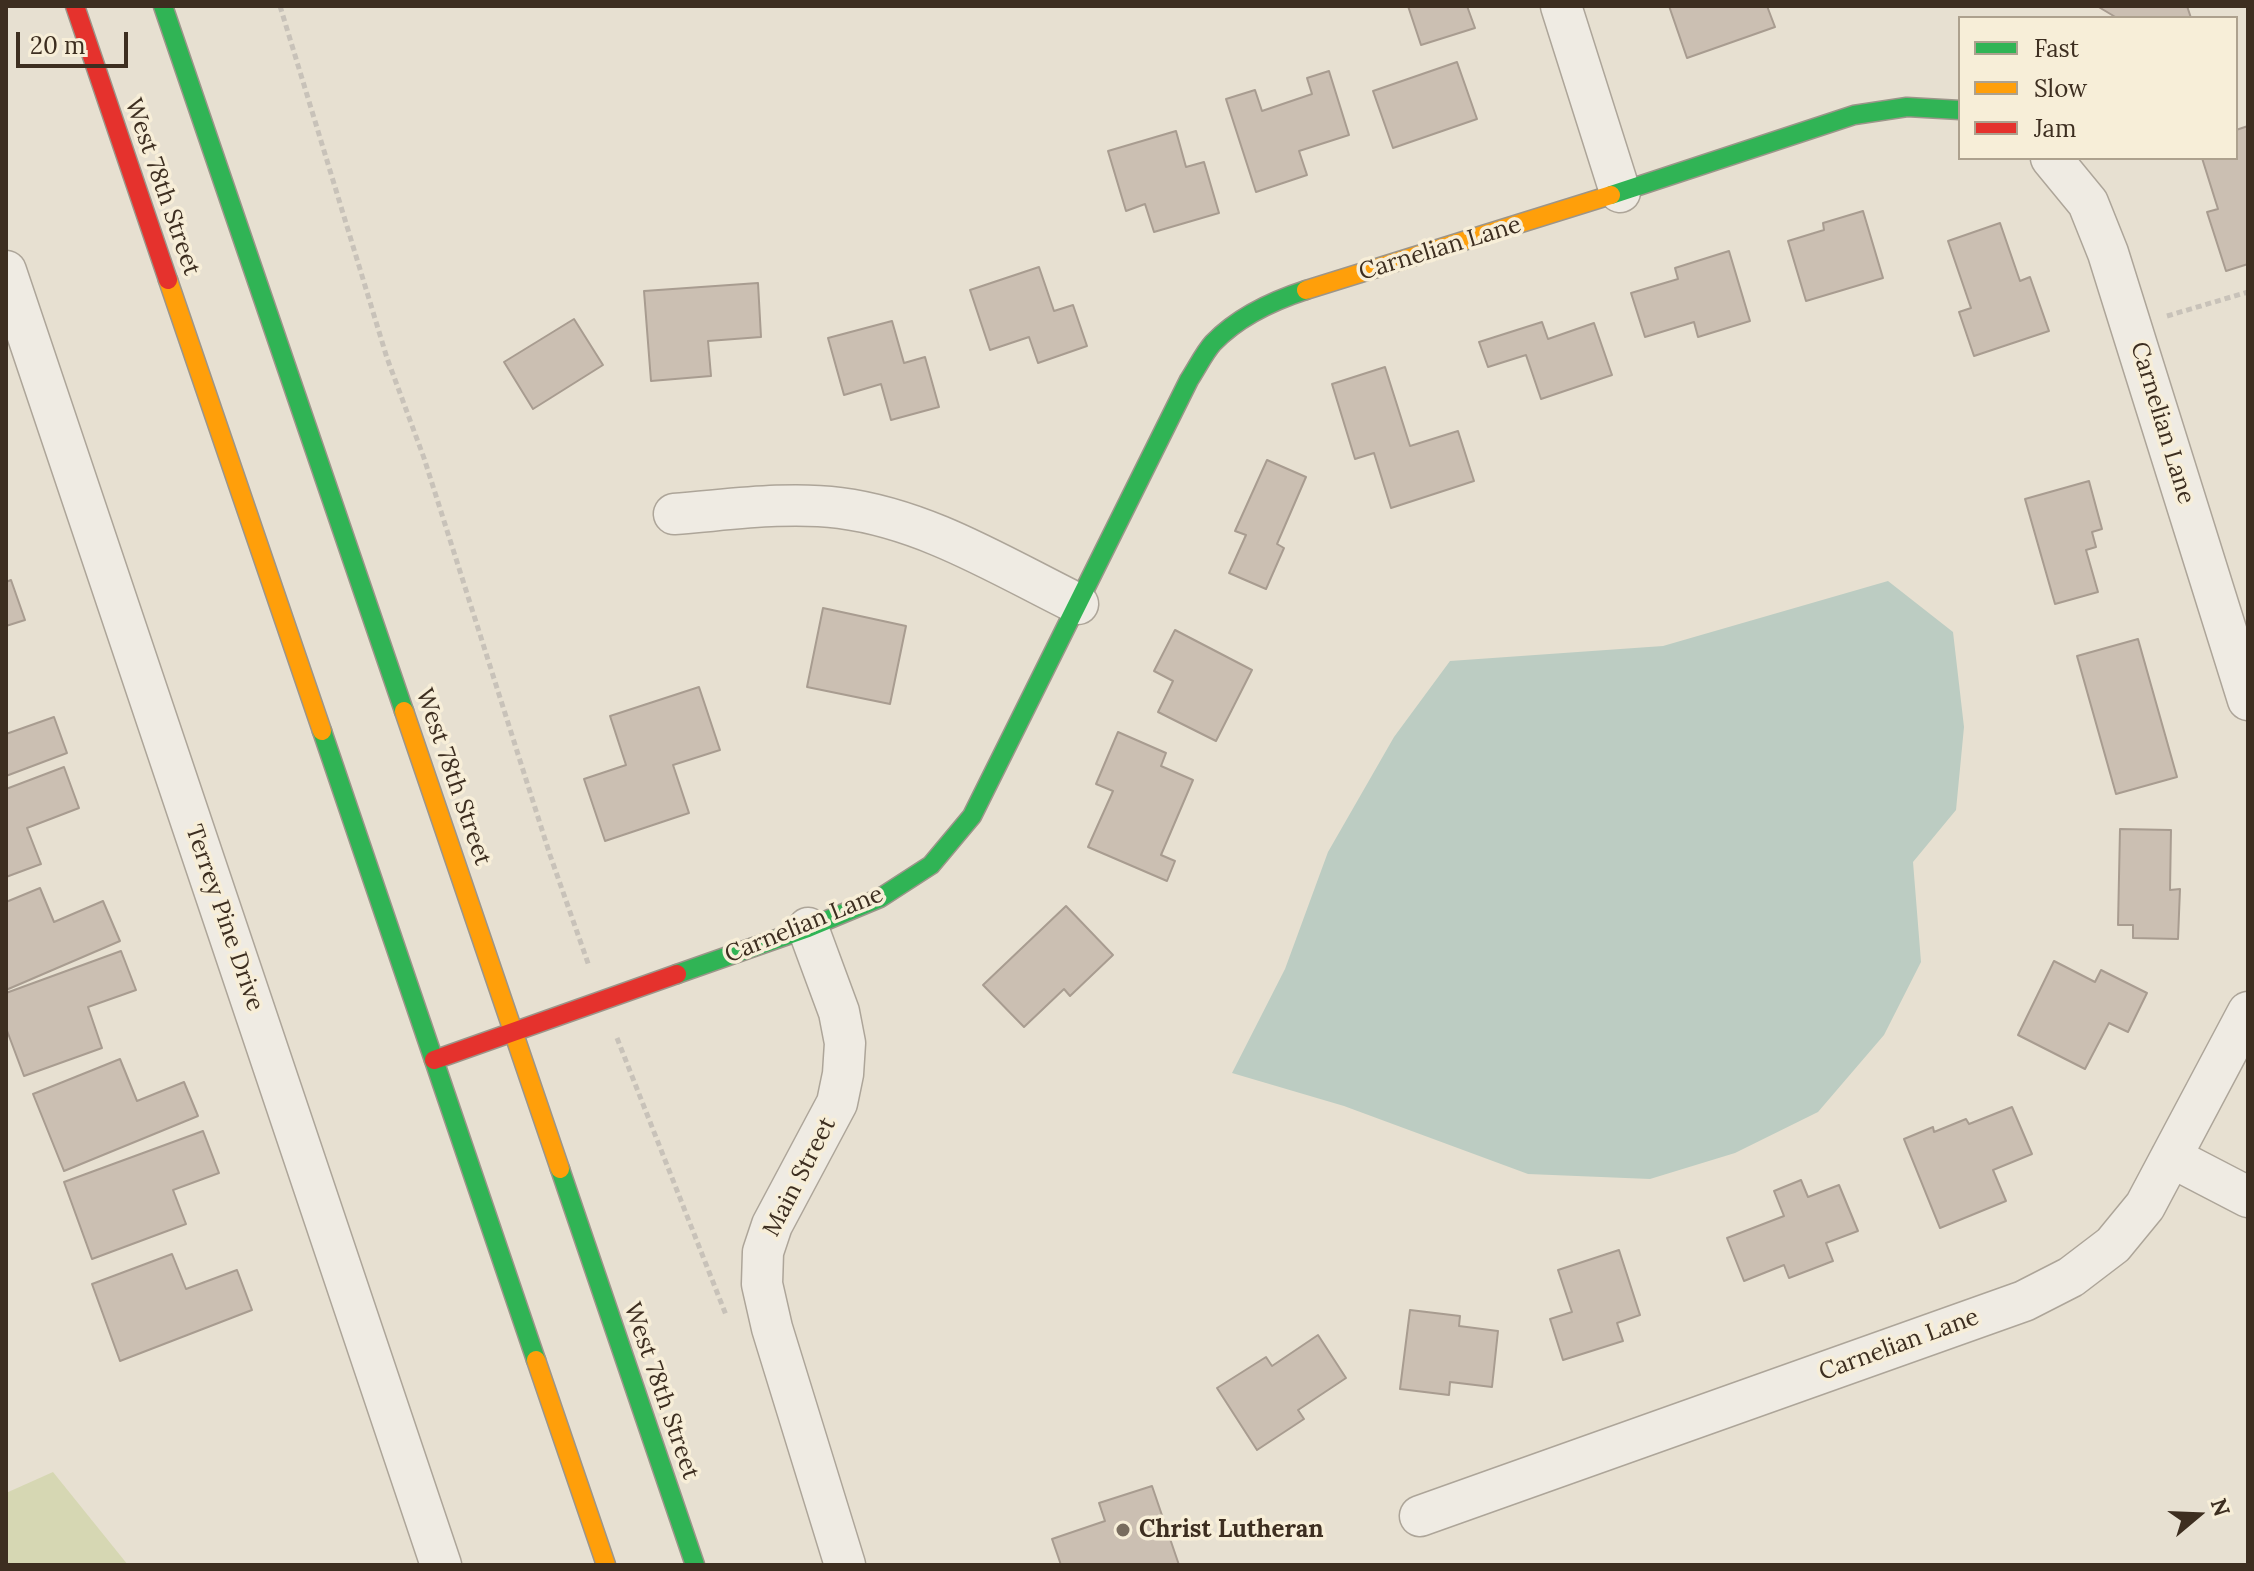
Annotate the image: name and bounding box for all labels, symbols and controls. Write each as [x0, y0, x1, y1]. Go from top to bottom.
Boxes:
scale bar [20, 16, 132, 66]
legend [1958, 16, 2238, 160]
text: 20 m [30, 30, 86, 61]
text: Fast [2034, 33, 2079, 64]
text: Slow [2034, 73, 2087, 104]
street label: West 78th Street [118, 95, 206, 279]
text: Jam [2034, 113, 2076, 144]
street label: Carnelian Lane [1355, 211, 1525, 287]
street label: Carnelian Lane [2124, 338, 2200, 508]
street label: West 78th Street [409, 685, 497, 869]
street label: Terrey Pine Drive [179, 821, 269, 1015]
street label: Carnelian Lane [721, 880, 887, 970]
street label: Main Street [758, 1113, 842, 1241]
street label: West 78th Street [617, 1299, 705, 1483]
street label: Carnelian Lane [1815, 1303, 1983, 1387]
north arrow [2158, 1475, 2238, 1555]
text: N [2205, 1495, 2237, 1520]
place label: Christ Lutheran [1139, 1516, 1324, 1544]
marker: Christ Lutheran [1114, 1521, 1132, 1539]

